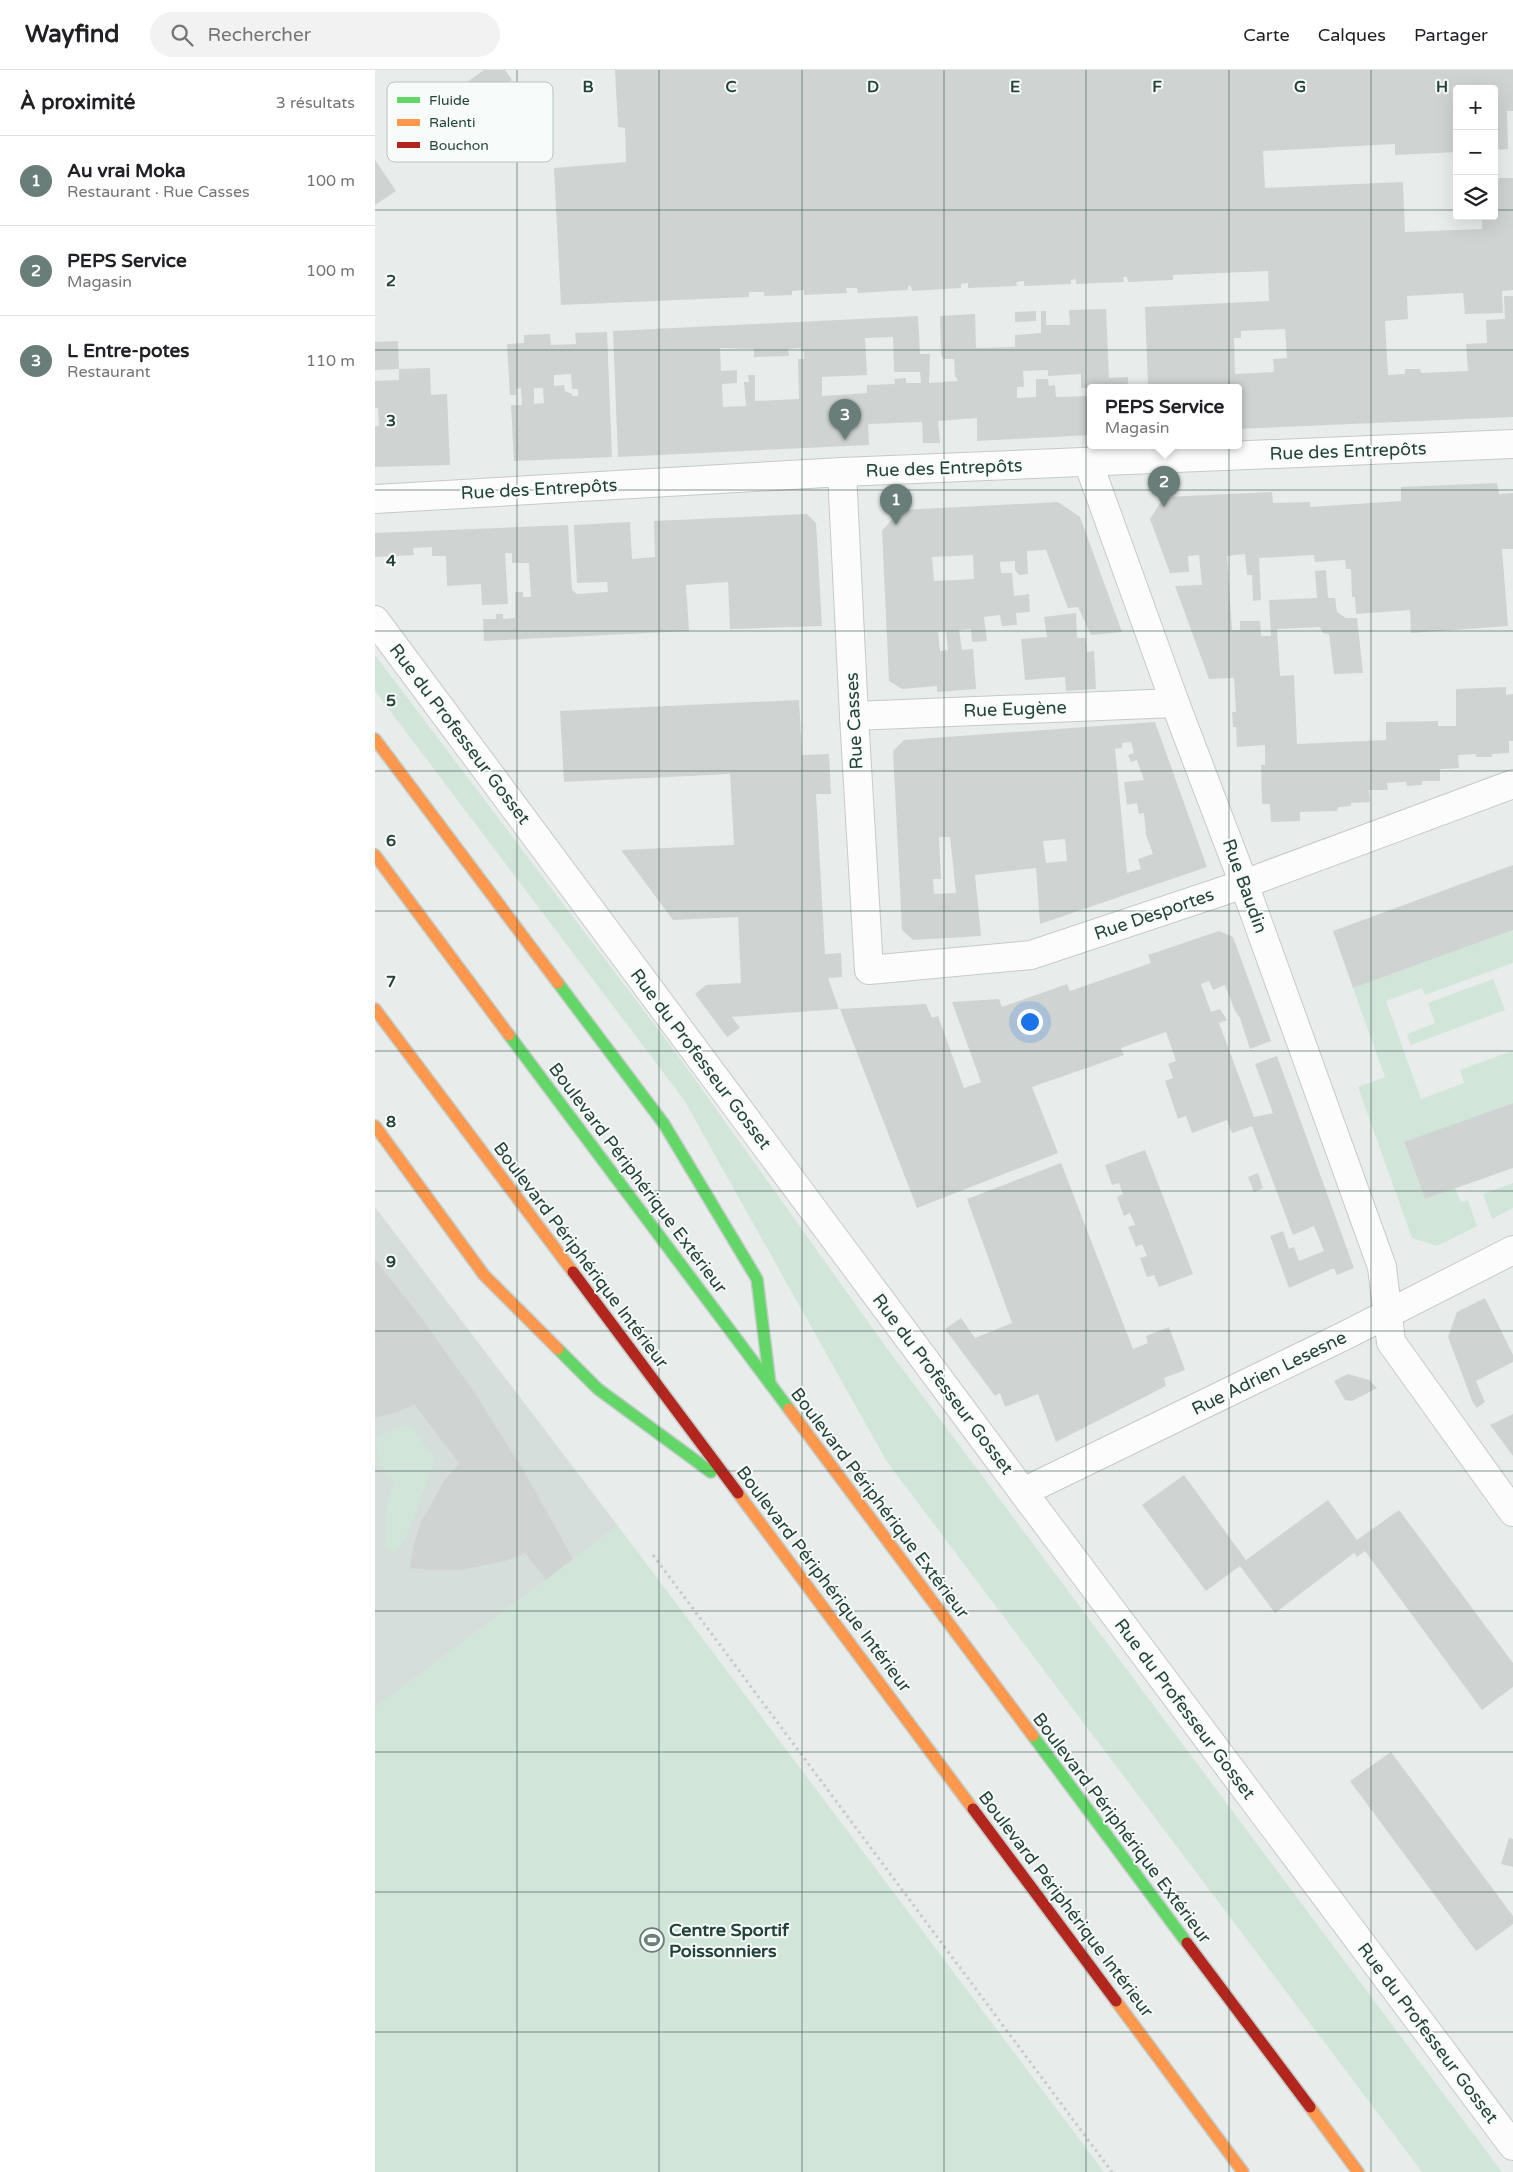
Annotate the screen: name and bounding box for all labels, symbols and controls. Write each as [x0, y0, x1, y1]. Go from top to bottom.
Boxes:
search box [150, 12, 500, 57]
text: Wayfind [25, 20, 120, 49]
icon: search [168, 21, 196, 49]
text: Rechercher [208, 24, 311, 46]
text: Carte [1243, 24, 1290, 46]
text: Calques [1318, 24, 1386, 46]
text: Partager [1414, 24, 1488, 46]
text: B [582, 77, 594, 97]
text: C [725, 77, 737, 97]
text: D [867, 77, 879, 97]
text: E [1010, 77, 1020, 97]
text: F [1152, 77, 1162, 97]
text: G [1294, 77, 1306, 97]
text: H [1436, 77, 1448, 97]
legend [387, 82, 553, 162]
map controls [1453, 85, 1498, 220]
button: + [1453, 85, 1498, 130]
text: À proximité [20, 90, 135, 115]
text: Fluide [429, 92, 470, 109]
text: 3 résultats [276, 93, 355, 113]
text: Ralenti [429, 114, 475, 131]
button: − [1453, 130, 1498, 175]
text: Bouchon [429, 137, 489, 154]
text: Au vrai Moka [67, 160, 186, 182]
text: 1 [31, 171, 41, 191]
text: 100 m [306, 171, 355, 191]
button: layers [1453, 175, 1498, 220]
text: Restaurant · Rue Casses [67, 182, 250, 202]
text: PEPS Service [67, 250, 187, 272]
text: 2 [31, 261, 41, 281]
text: 100 m [306, 261, 355, 281]
text: 2 [386, 271, 396, 291]
text: Magasin [67, 272, 132, 292]
text: L Entre-potes [67, 340, 189, 362]
text: 3 [31, 351, 41, 371]
text: 110 m [306, 351, 355, 371]
text: Restaurant [67, 362, 151, 382]
popup [1087, 384, 1242, 449]
text: PEPS Service [1105, 396, 1224, 418]
pin: 3 [829, 399, 861, 440]
text: 3 [386, 411, 396, 431]
text: Magasin [1105, 418, 1170, 438]
street label: Rue des Entrepôts [1269, 437, 1427, 465]
street label: Rue des Entrepôts [865, 454, 1023, 482]
pin: 2 [1148, 466, 1180, 507]
street label: Rue des Entrepôts [460, 474, 618, 504]
pin: 1 [880, 484, 912, 525]
text: 4 [386, 551, 396, 571]
street label: Rue du Professeur Gosset [385, 639, 535, 829]
street label: Rue Casses [840, 672, 868, 770]
text: 5 [386, 691, 396, 711]
street label: Rue Eugène [963, 696, 1067, 722]
text: 6 [386, 831, 396, 851]
street label: Rue Baudin [1218, 836, 1272, 936]
street label: Rue Desportes [1091, 883, 1217, 945]
street label: Rue du Professeur Gosset [626, 964, 776, 1154]
text: 7 [386, 972, 396, 992]
your location [1017, 1009, 1043, 1035]
street label: Boulevard Périphérique Extérieur [544, 1058, 732, 1298]
text: 8 [386, 1112, 396, 1132]
street label: Boulevard Périphérique Intérieur [489, 1138, 673, 1373]
text: 9 [386, 1252, 396, 1272]
street label: Rue du Professeur Gosset [868, 1289, 1018, 1479]
street label: Rue Adrien Lesesne [1188, 1326, 1350, 1420]
street label: Boulevard Périphérique Extérieur [786, 1383, 974, 1623]
street label: Boulevard Périphérique Intérieur [732, 1462, 916, 1697]
street label: Rue du Professeur Gosset [1110, 1614, 1260, 1804]
street label: Boulevard Périphérique Extérieur [1028, 1708, 1216, 1948]
street label: Boulevard Périphérique Intérieur [974, 1787, 1158, 2022]
place label: Centre Sportif Poissonniers [669, 1919, 790, 1962]
sports icon: Centre Sportif Poissonniers [639, 1927, 665, 1953]
street label: Rue du Professeur Gosset [1353, 1938, 1503, 2128]

